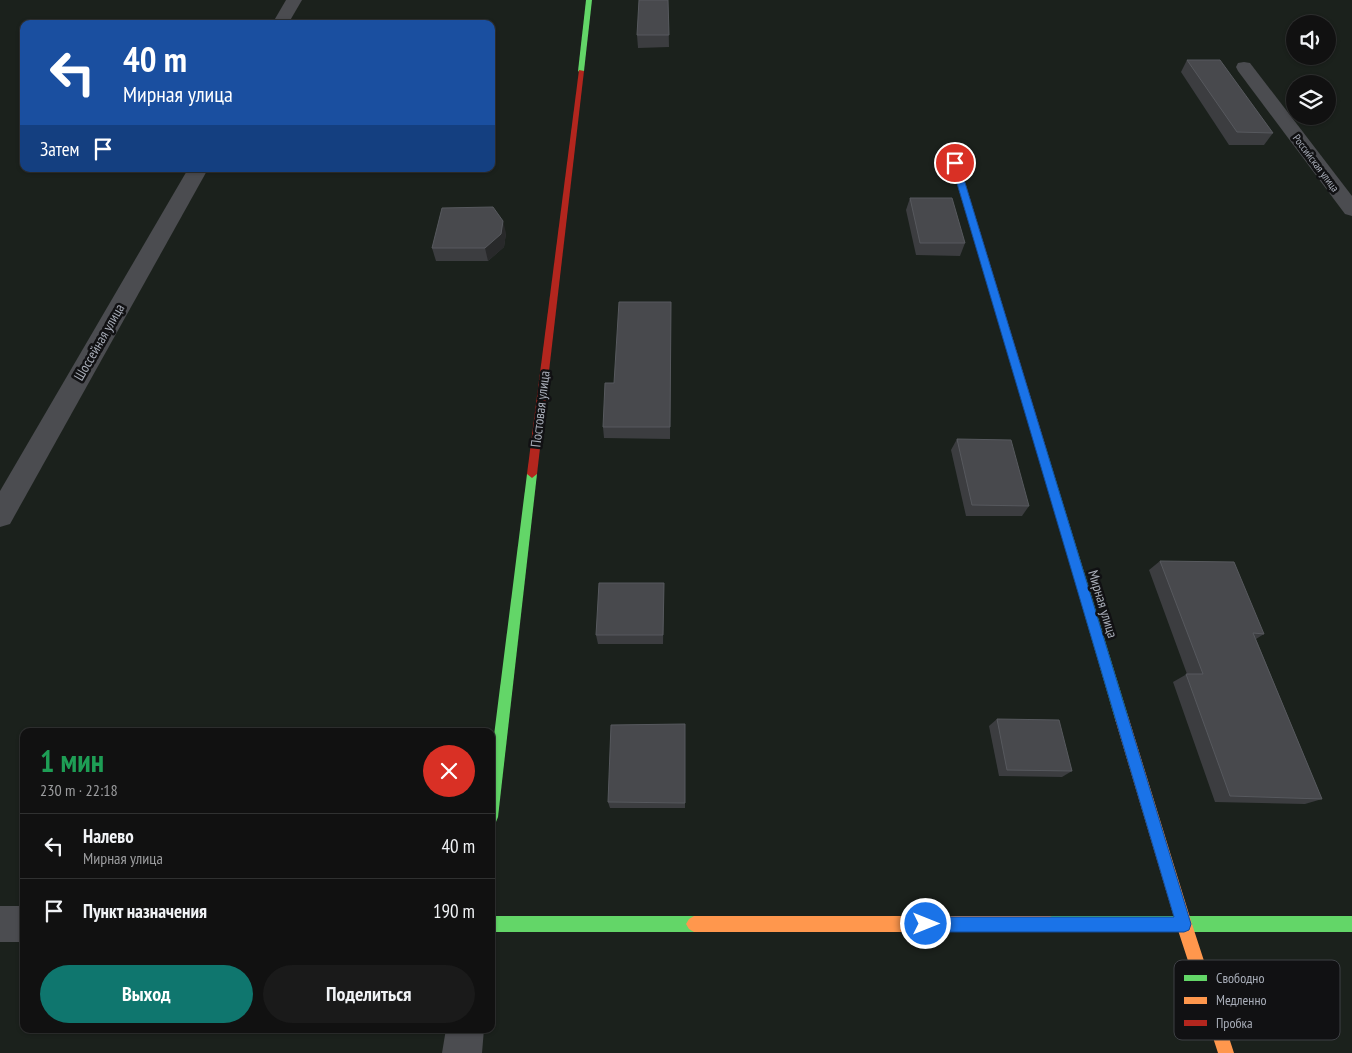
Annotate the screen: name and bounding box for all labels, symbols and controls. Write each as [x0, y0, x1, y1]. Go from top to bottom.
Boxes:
map controls [1286, 15, 1336, 125]
button: sound [1286, 15, 1336, 65]
text: 40 m [123, 36, 187, 82]
icon: left [40, 40, 105, 105]
button: layers [1286, 75, 1336, 125]
text: Мирная улица [123, 80, 233, 108]
street label: Российская улица [1290, 131, 1342, 195]
icon: arrive [89, 135, 117, 163]
text: Затем [40, 137, 79, 161]
pin [934, 142, 976, 184]
icon: arrive [941, 149, 969, 177]
street label: Шоссейная улица [70, 300, 128, 384]
street label: Постовая улица [526, 370, 554, 448]
street label: Мирная улица [1084, 568, 1122, 640]
text: 1 мин [40, 741, 104, 780]
button: close [423, 745, 475, 797]
text: 230 m · 22:18 [40, 780, 118, 800]
text: Налево [83, 824, 134, 848]
icon: left [40, 832, 68, 860]
text: 40 m [442, 834, 475, 858]
text: Мирная улица [83, 848, 163, 868]
icon: arrive [40, 897, 68, 925]
position arrow [899, 897, 951, 949]
text: Пункт назначения [83, 899, 207, 923]
text: 190 m [433, 899, 475, 923]
legend [1174, 960, 1340, 1040]
button: Выход [40, 965, 253, 1023]
button: Поделиться [263, 965, 475, 1023]
text: Свободно [1216, 969, 1264, 987]
text: Медленно [1216, 991, 1267, 1009]
text: Пробка [1216, 1014, 1253, 1032]

